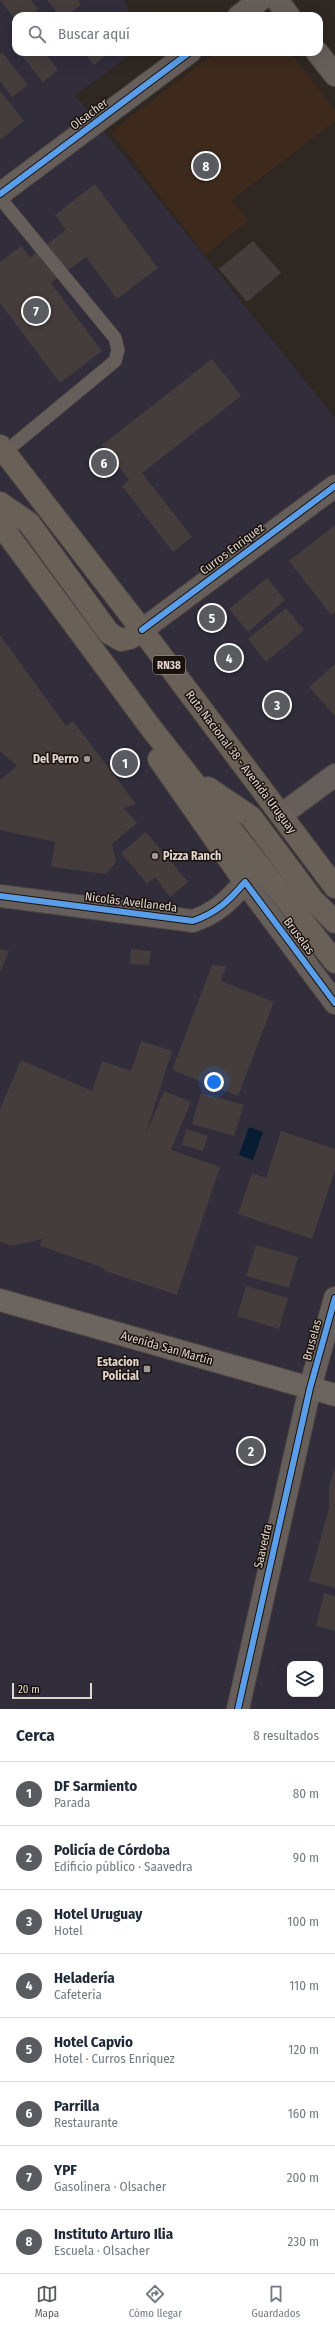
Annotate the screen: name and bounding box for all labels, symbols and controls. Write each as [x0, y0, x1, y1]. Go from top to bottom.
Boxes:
search box [12, 12, 323, 56]
icon: search [26, 23, 48, 45]
text: Buscar aquí [58, 25, 130, 43]
street label: Olsacher [68, 95, 111, 133]
pin: 8 [193, 151, 219, 181]
pin: 7 [23, 296, 49, 326]
pin: 6 [91, 448, 117, 478]
street label: Curros Enriquez [197, 520, 267, 578]
pin: 5 [199, 603, 225, 633]
pin: 4 [216, 643, 242, 673]
road number: RN38 [153, 656, 185, 674]
street label: Ruta Nacional 38 - Avenida Uruguay [183, 688, 299, 836]
pin: 3 [264, 690, 290, 720]
pin: 1 [112, 748, 138, 778]
place label: Del Perro [33, 752, 80, 766]
marker: Del Perro [82, 754, 92, 764]
place label: Pizza Ranch [163, 849, 221, 863]
marker: Pizza Ranch [150, 851, 160, 861]
street label: Nicolás Avellaneda [84, 889, 178, 915]
street label: Bruselas [281, 915, 317, 957]
your location [204, 1072, 224, 1092]
street label: Bruselas [300, 1318, 324, 1362]
street label: Avenida San Martín [119, 1328, 215, 1368]
place label: Estacion Policial [97, 1355, 140, 1383]
marker: Estacion Policial [142, 1364, 152, 1374]
pin: 2 [238, 1436, 264, 1466]
street label: Saavedra [251, 1522, 275, 1569]
map controls [287, 1661, 323, 1697]
button: layers [287, 1661, 323, 1697]
scale bar [12, 1681, 92, 1700]
text: 20 m [18, 1683, 40, 1696]
text: Cerca [16, 1725, 55, 1746]
text: 8 resultados [253, 1728, 319, 1743]
text: DF Sarmiento [54, 1777, 137, 1795]
text: 1 [26, 1786, 32, 1801]
text: 80 m [293, 1786, 319, 1801]
text: Parada [54, 1795, 90, 1810]
text: Policía de Córdoba [54, 1841, 170, 1859]
text: 2 [26, 1850, 32, 1865]
text: 90 m [293, 1850, 319, 1865]
text: Edificio público · Saavedra [54, 1859, 193, 1874]
text: Hotel Uruguay [54, 1905, 142, 1923]
text: 3 [26, 1914, 32, 1929]
text: 100 m [287, 1914, 319, 1929]
text: Hotel [54, 1923, 83, 1938]
text: Heladería [54, 1969, 115, 1987]
text: 4 [26, 1978, 32, 1993]
text: 110 m [289, 1978, 319, 1993]
text: Cafetería [54, 1987, 102, 2002]
text: Hotel Capvio [54, 2033, 133, 2051]
text: 5 [26, 2042, 32, 2057]
text: 120 m [288, 2042, 319, 2057]
text: Hotel · Curros Enriquez [54, 2051, 175, 2066]
text: Parrilla [54, 2097, 99, 2115]
text: 6 [26, 2106, 32, 2121]
text: 160 m [288, 2106, 319, 2121]
text: Restaurante [54, 2115, 118, 2130]
text: YPF [54, 2161, 77, 2179]
text: 7 [26, 2170, 32, 2185]
text: 200 m [287, 2170, 319, 2185]
text: Gasolinera · Olsacher [54, 2179, 166, 2194]
text: Instituto Arturo Ilia [54, 2225, 173, 2243]
text: 8 [26, 2234, 32, 2249]
text: 230 m [288, 2234, 319, 2249]
text: Escuela · Olsacher [54, 2243, 150, 2258]
tab: Mapa [35, 2283, 59, 2320]
tab: Cómo llegar [129, 2283, 182, 2320]
tab: Guardados [252, 2283, 300, 2320]

